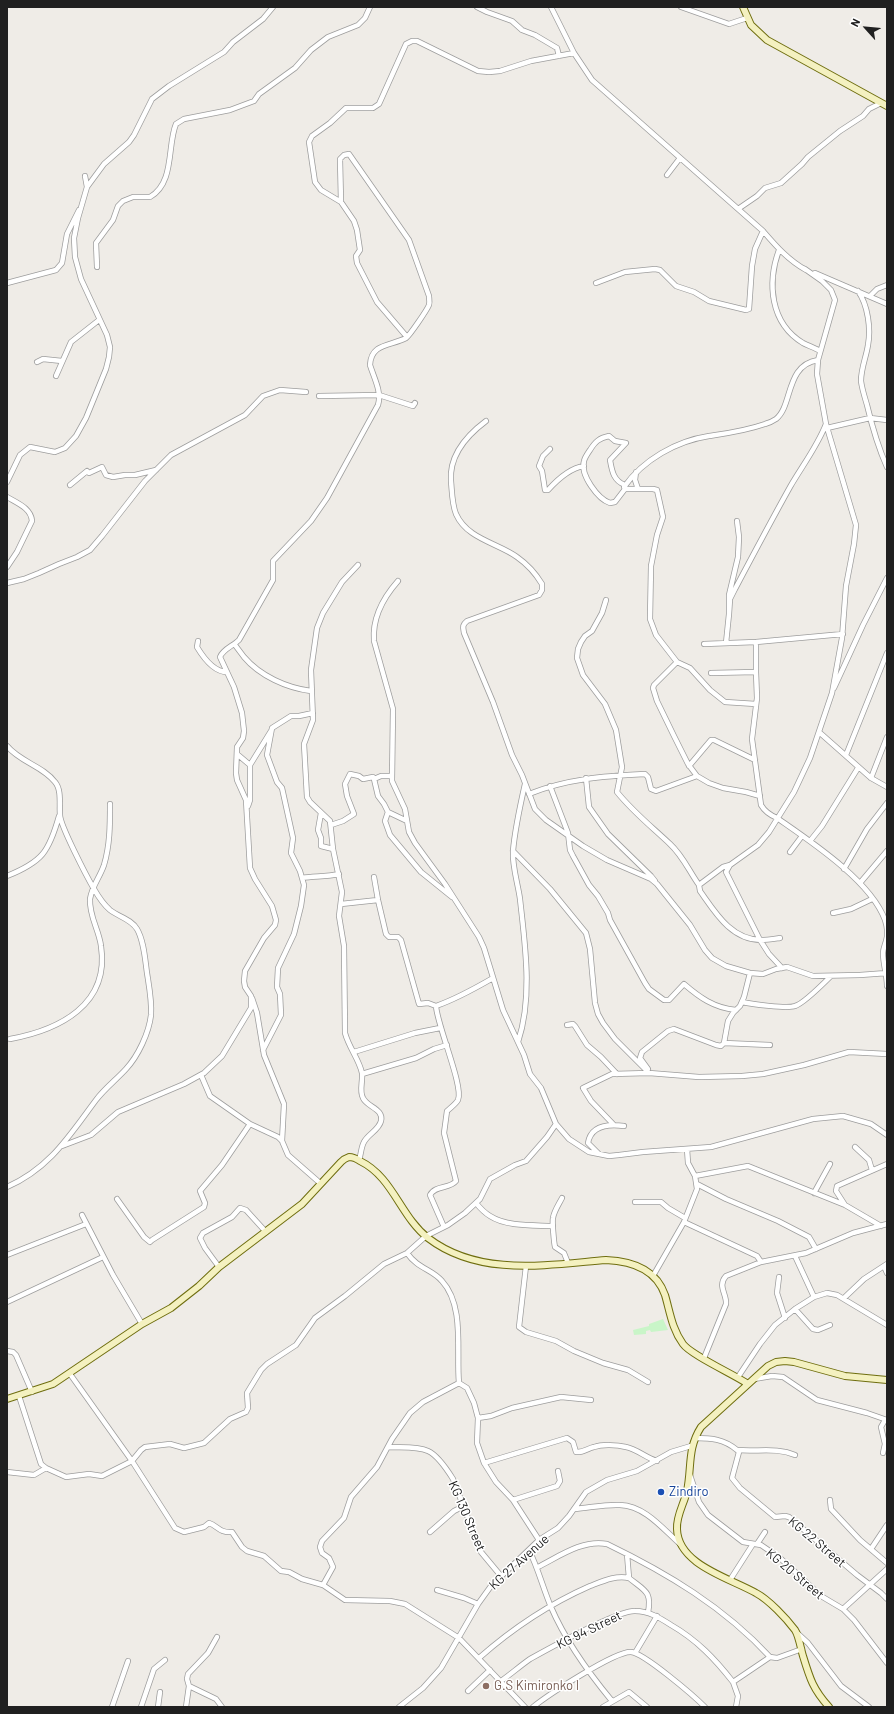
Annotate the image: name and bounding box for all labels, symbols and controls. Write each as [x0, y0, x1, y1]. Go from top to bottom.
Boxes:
north arrow [846, 8, 886, 48]
text: N [847, 16, 862, 29]
street label: KG 130 Street [445, 1478, 489, 1554]
place label: Zindiro [669, 1484, 709, 1500]
marker: Zindiro [656, 1487, 666, 1497]
street label: KG 22 Street [785, 1513, 849, 1571]
street label: KG 27 Avenue [486, 1531, 552, 1593]
street label: KG 20 Street [763, 1545, 827, 1603]
street label: KG 94 Street [554, 1608, 624, 1652]
place label: G.S Kimironko I [494, 1678, 579, 1694]
marker: G.S Kimironko I [481, 1681, 491, 1691]

